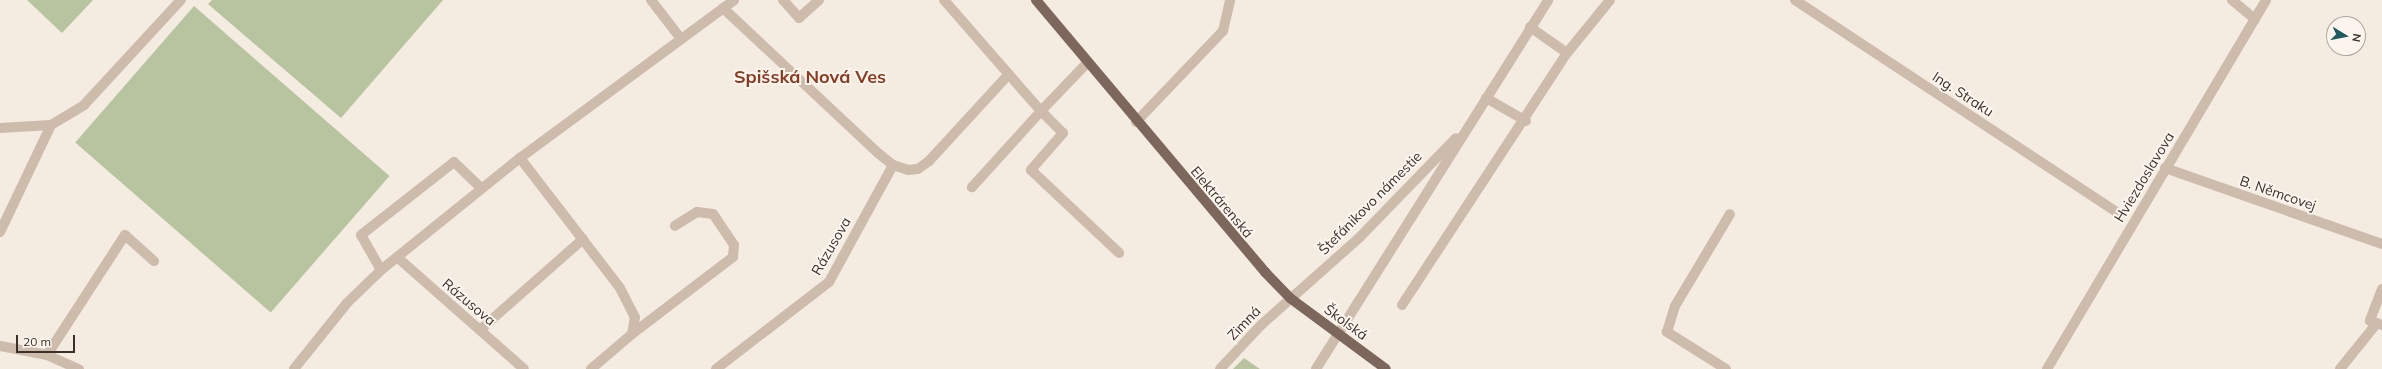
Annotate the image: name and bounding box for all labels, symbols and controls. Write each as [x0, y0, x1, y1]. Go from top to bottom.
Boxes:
north arrow [2326, 16, 2366, 56]
text: N [2349, 33, 2364, 43]
district label: Spišská Nová Ves [734, 66, 886, 88]
street label: Ing. Straku [1929, 68, 1997, 120]
street label: Hviezdoslavova [2111, 129, 2177, 225]
street label: Štefánikovo námestie [1315, 148, 1425, 258]
street label: Elektrárenská [1187, 163, 1257, 241]
street label: B. Němcovej [2238, 172, 2318, 214]
street label: Rázusova [808, 214, 854, 278]
street label: Rázusova [439, 275, 499, 329]
street label: Školská [1321, 301, 1371, 343]
street label: Zimná [1224, 303, 1264, 343]
scale bar [18, 327, 77, 353]
text: 20 m [23, 334, 51, 349]

